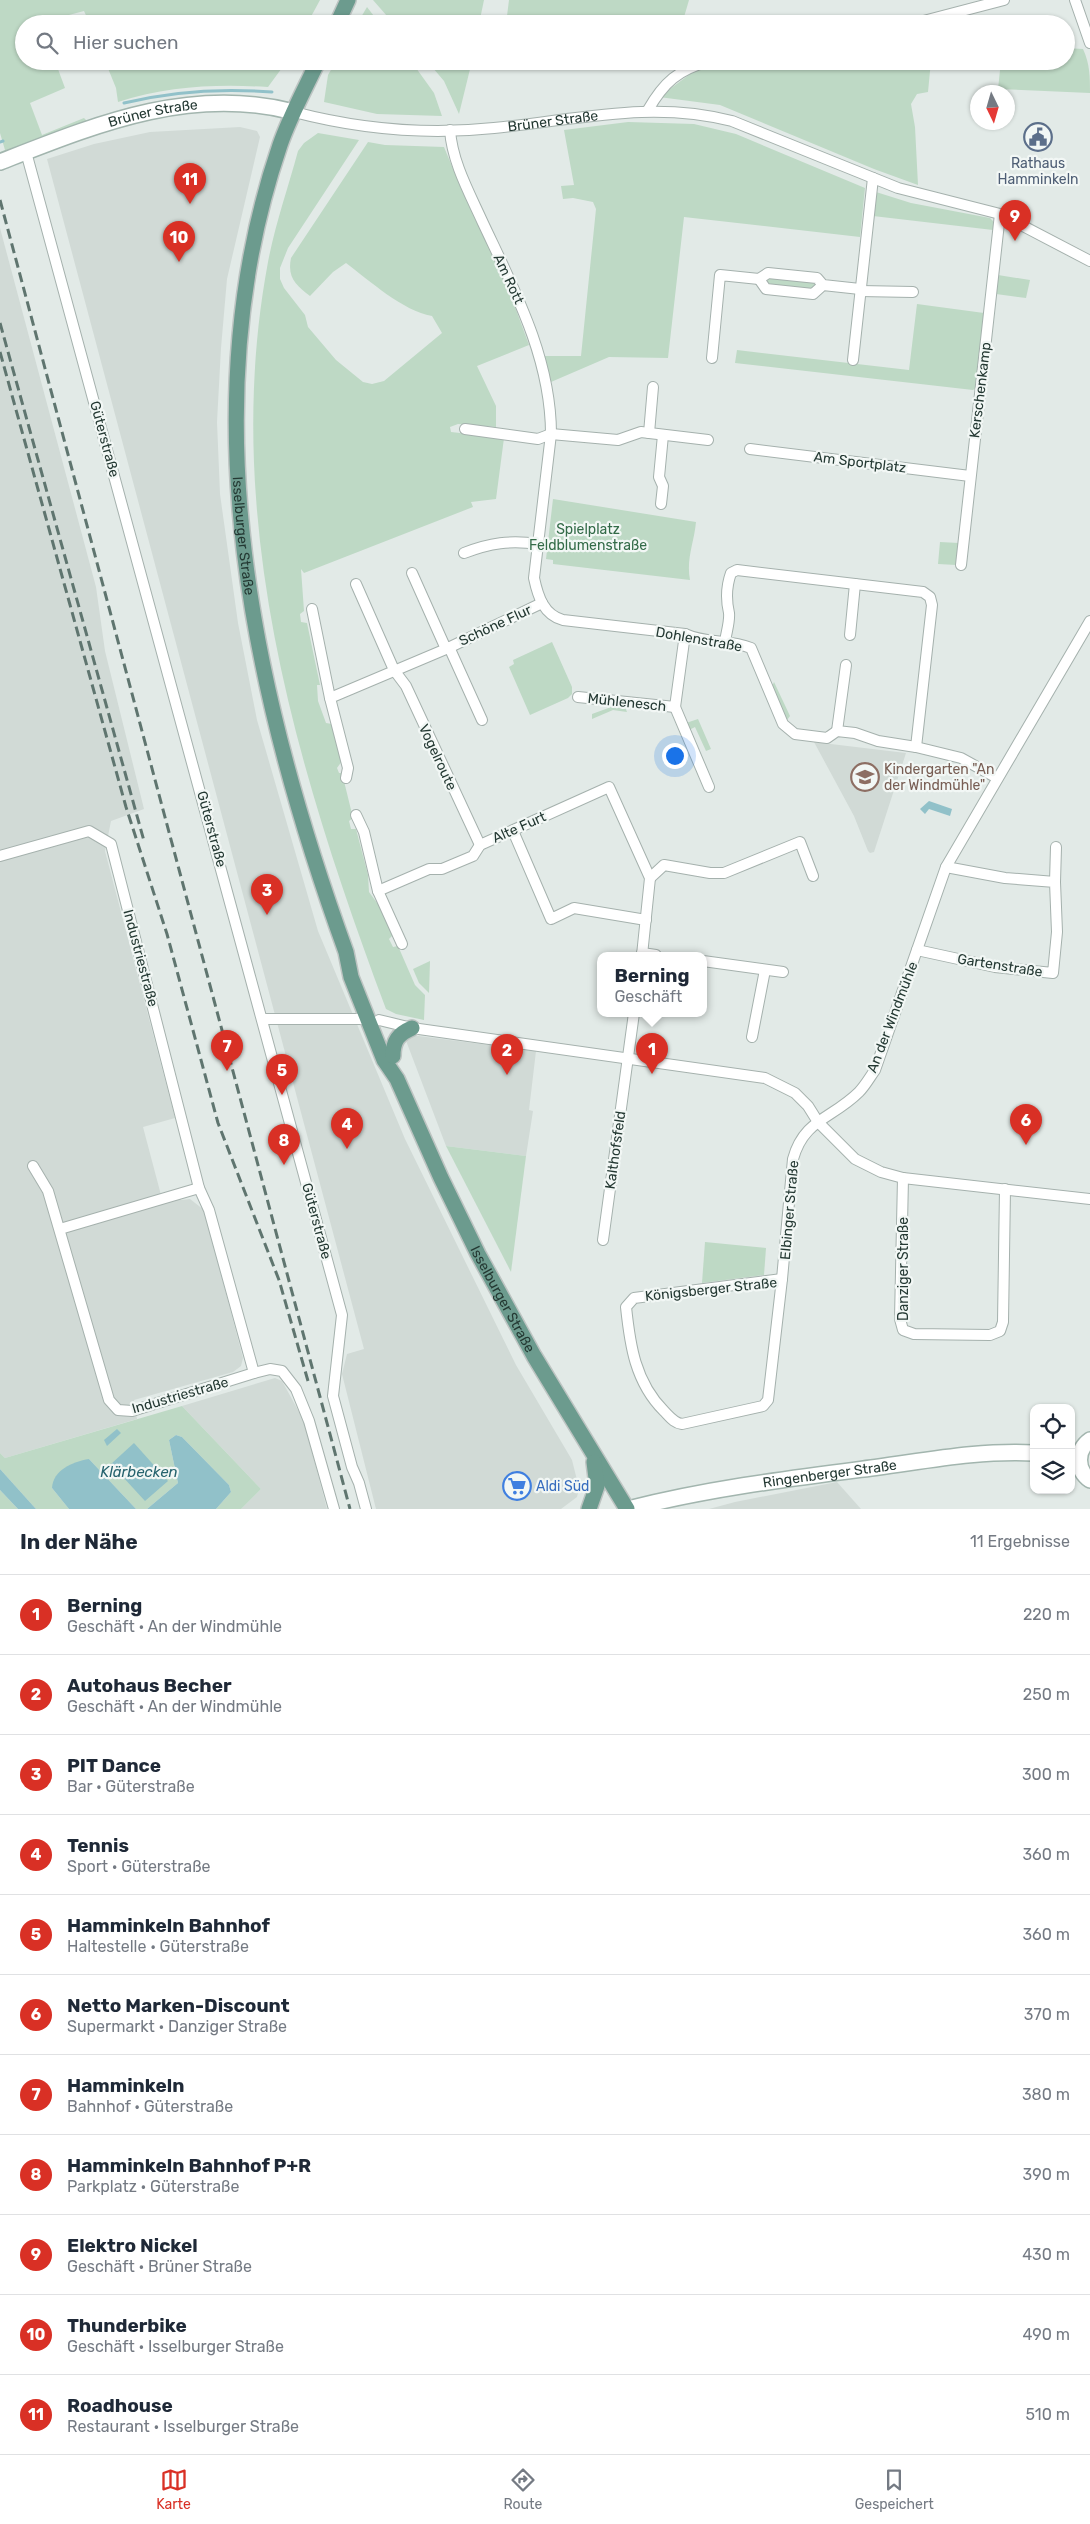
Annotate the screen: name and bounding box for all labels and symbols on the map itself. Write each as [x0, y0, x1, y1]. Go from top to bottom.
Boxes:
north arrow [970, 85, 1015, 130]
street label: Brüner Straße [106, 96, 199, 131]
street label: Brüner Straße [507, 107, 599, 136]
public building icon: Rathaus Hamminkeln [1023, 122, 1053, 152]
place label: Rathaus Hamminkeln [997, 155, 1079, 188]
pin: 11 [174, 163, 206, 204]
pin: 9 [999, 200, 1031, 241]
pin: 10 [163, 221, 195, 262]
street label: Am Rott [490, 251, 528, 307]
street label: Kerschenkamp [966, 341, 995, 439]
street label: Güterstraße [86, 399, 123, 479]
street label: Am Sportplatz [813, 448, 907, 477]
street label: Isselburger Straße [229, 476, 258, 596]
park label: Spielplatz Feldblumenstraße [529, 521, 647, 554]
street label: Schöne Flur [456, 601, 535, 650]
street label: Dohlenstraße [654, 624, 744, 655]
street label: Mühlenesch [587, 690, 667, 715]
street label: Vogelroute [415, 721, 460, 793]
your location [662, 743, 688, 769]
place label: Kindergarten "An der Windmühle" [884, 761, 994, 794]
school or university icon: Kindergarten "An der Windmühle" [850, 762, 880, 792]
street label: Güterstraße [193, 789, 230, 869]
street label: Alte Furt [490, 808, 549, 847]
pin: 3 [251, 874, 283, 915]
street label: Industriestraße [119, 908, 162, 1009]
street label: Gartenstraße [956, 950, 1044, 981]
street label: An der Windmühle [863, 959, 922, 1075]
pin: 7 [211, 1030, 243, 1071]
pin: 1 [636, 1033, 668, 1074]
pin: 2 [491, 1034, 523, 1075]
pin: 5 [266, 1054, 298, 1095]
pin: 6 [1010, 1104, 1042, 1145]
pin: 4 [331, 1108, 363, 1149]
street label: Kalthofsfeld [602, 1110, 629, 1190]
pin: 8 [268, 1124, 300, 1165]
street label: Elbinger Straße [777, 1159, 802, 1261]
street label: Güterstraße [298, 1181, 335, 1261]
street label: Danziger Straße [895, 1217, 912, 1321]
street label: Isselburger Straße [466, 1243, 539, 1356]
street label: Königsberger Straße [644, 1274, 778, 1305]
street label: Industriestraße [130, 1374, 231, 1417]
street label: Ringenberger Straße [762, 1457, 898, 1492]
water label: Klärbecken [100, 1463, 178, 1481]
supermarket icon: Aldi Süd [502, 1471, 532, 1501]
place label: Aldi Süd [536, 1478, 589, 1495]

